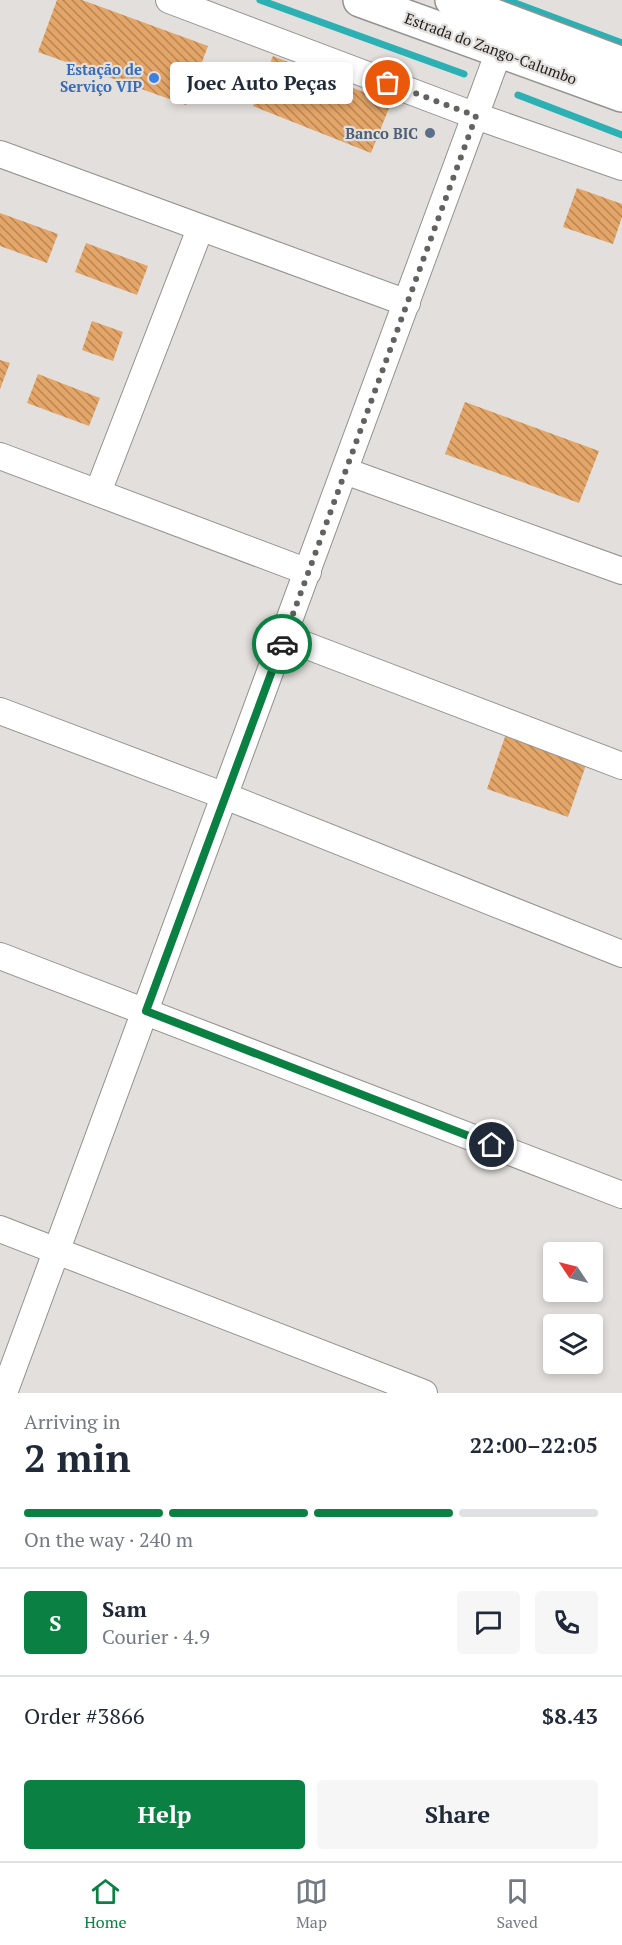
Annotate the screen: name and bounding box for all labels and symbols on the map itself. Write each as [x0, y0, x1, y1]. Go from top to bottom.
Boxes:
street label: Estrada do Zango-Calumbo [402, 7, 580, 89]
pin [362, 57, 413, 108]
place label: Estação de Serviço VIP [60, 59, 142, 96]
callout: Joec Auto Peças [169, 62, 352, 104]
marker: Estação de Serviço VIP [147, 71, 161, 85]
place label: Banco BIC [345, 123, 418, 143]
marker: Banco BIC [423, 126, 437, 140]
courier [252, 614, 312, 674]
pin [466, 1119, 517, 1170]
north arrow [543, 1242, 603, 1302]

